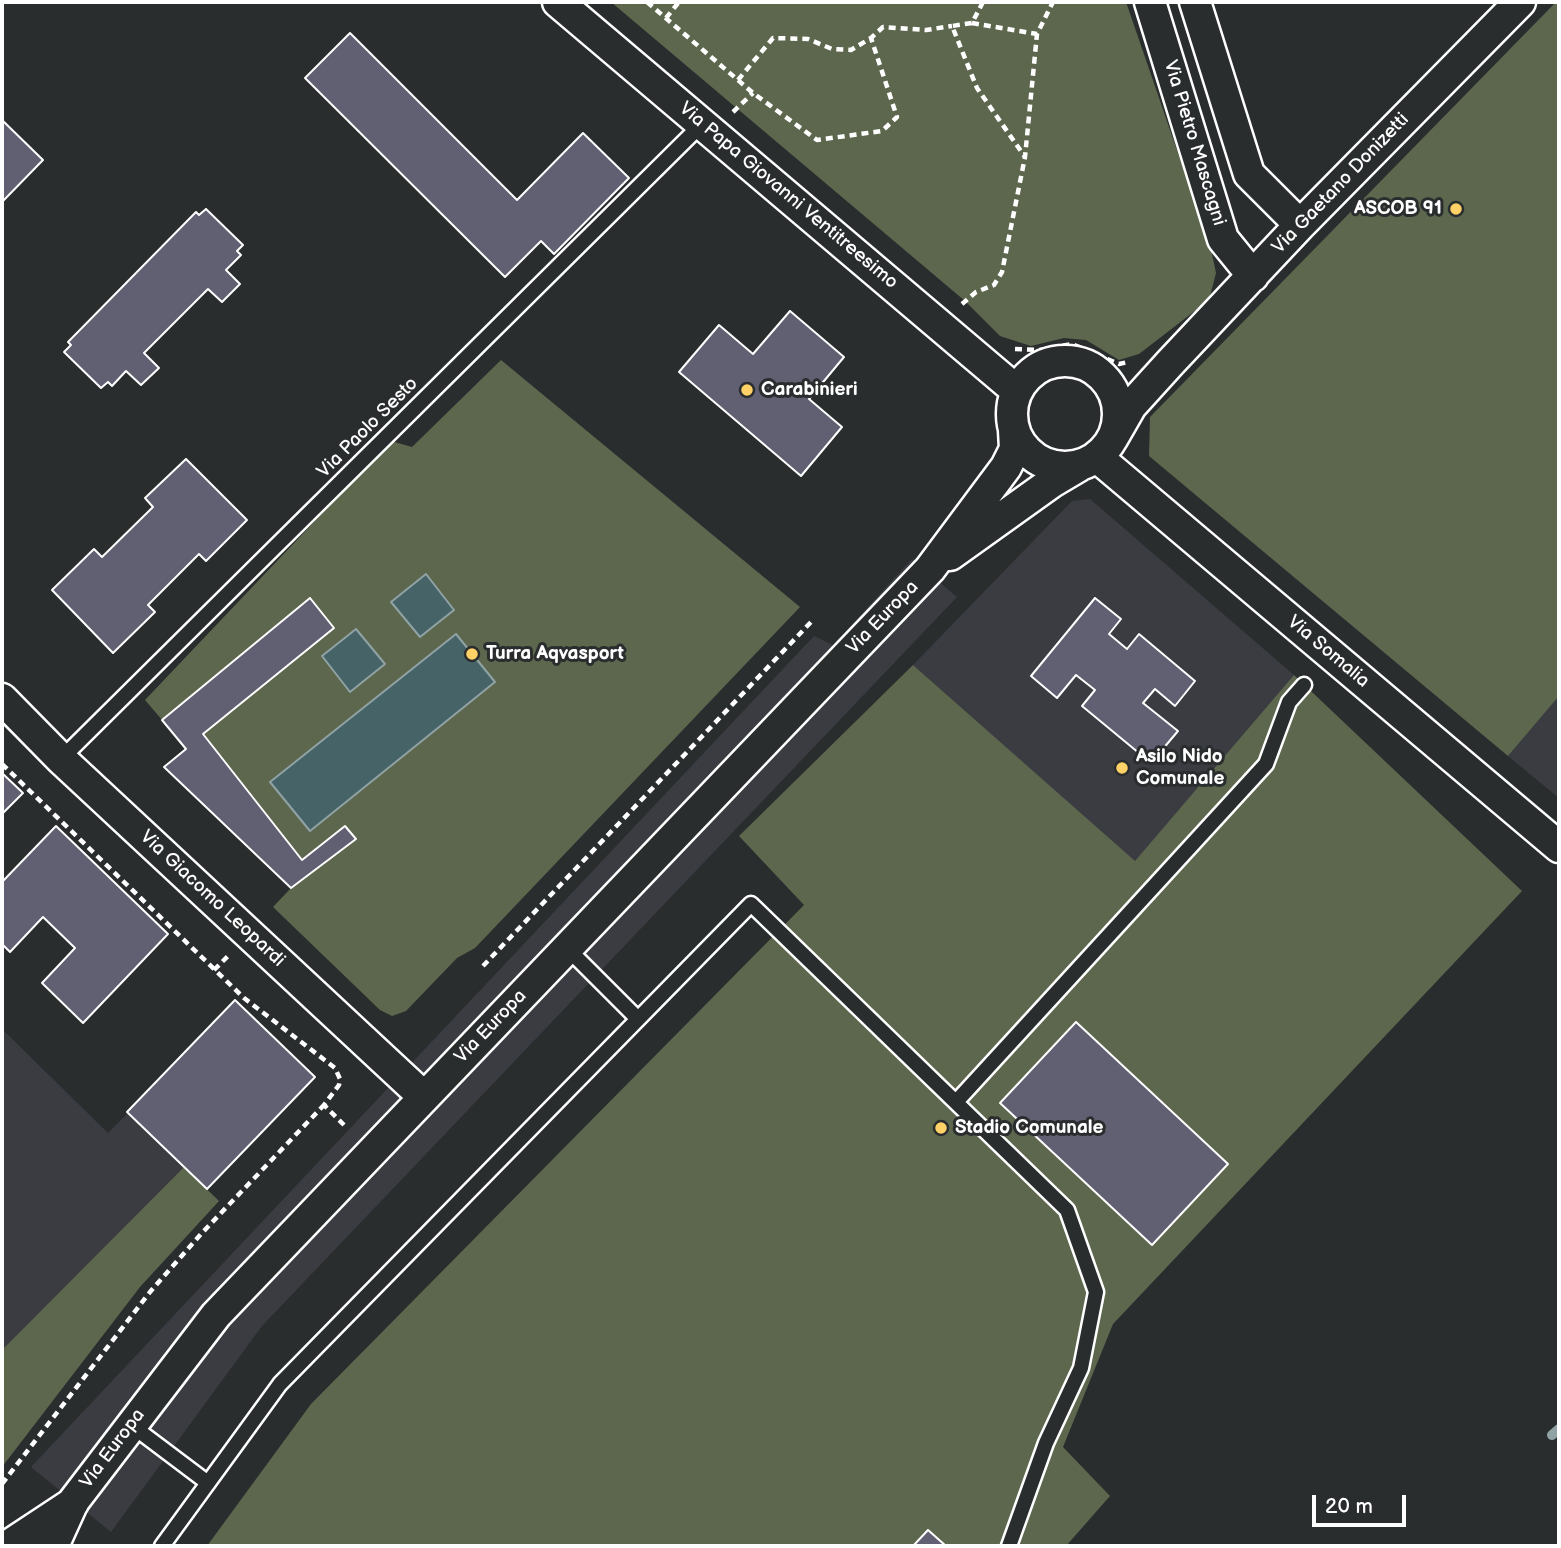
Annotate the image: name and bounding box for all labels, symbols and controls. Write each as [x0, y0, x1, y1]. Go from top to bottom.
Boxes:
street label: Via Pietro Mascagni [1158, 58, 1230, 228]
street label: Via Papa Giovanni Ventitreesimo [674, 98, 902, 294]
street label: Via Gaetano Donizetti [1268, 109, 1414, 259]
place label: ASCOB 91 [1354, 198, 1442, 220]
marker: ASCOB 91 [1448, 201, 1464, 217]
street label: Via Paolo Sesto [313, 373, 423, 483]
place label: Carabinieri [761, 379, 858, 401]
marker: Carabinieri [739, 382, 755, 398]
street label: Via Europa [842, 576, 924, 660]
street label: Via Somalia [1282, 611, 1374, 693]
place label: Turra Aqvasport [486, 643, 624, 665]
marker: Turra Aqvasport [464, 646, 480, 662]
place label: Asilo Nido Comunale [1136, 746, 1224, 790]
marker: Asilo Nido Comunale [1114, 760, 1130, 776]
street label: Via Giacomo Leopardi [135, 826, 289, 972]
street label: Via Europa [450, 985, 532, 1069]
place label: Stadio Comunale [955, 1117, 1104, 1139]
marker: Stadio Comunale [933, 1120, 949, 1136]
street label: Via Europa [76, 1405, 150, 1493]
scale bar [1316, 1482, 1410, 1526]
text: 20 m [1325, 1494, 1373, 1519]

